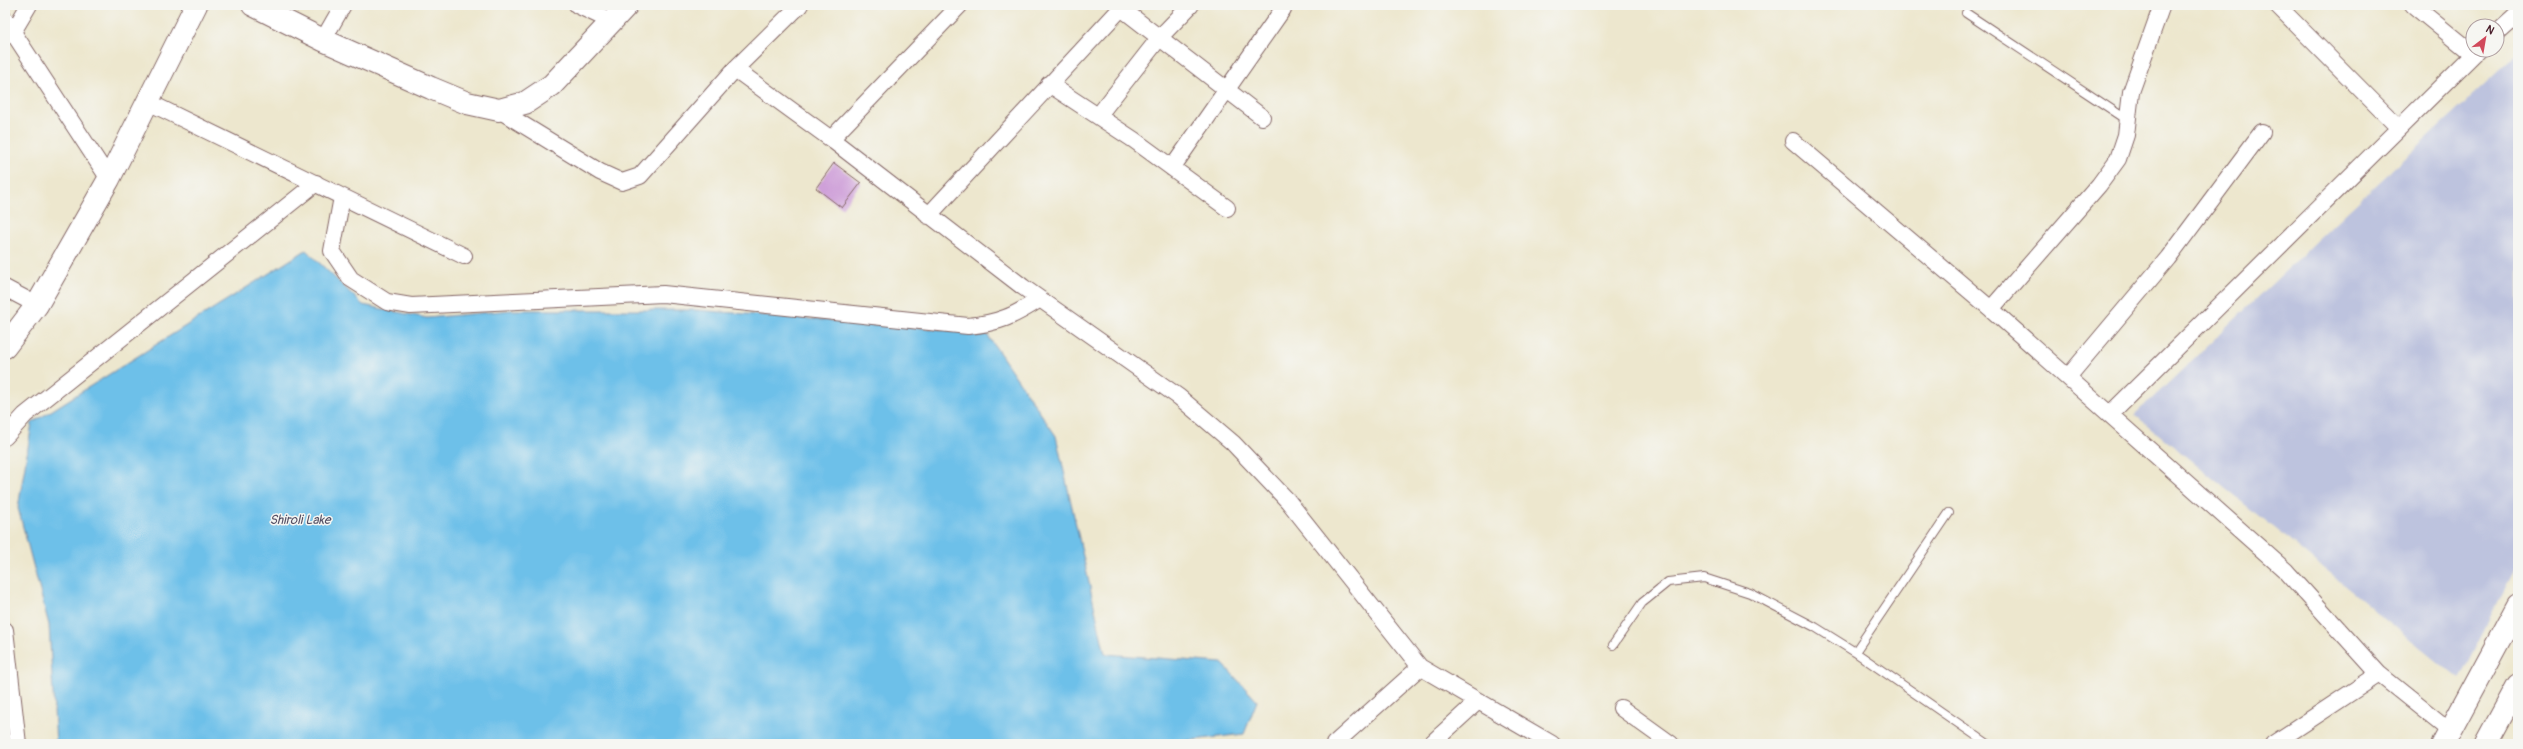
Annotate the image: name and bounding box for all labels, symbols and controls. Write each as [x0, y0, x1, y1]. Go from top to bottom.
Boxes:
north arrow [2465, 18, 2505, 58]
text: N [2483, 22, 2497, 38]
water label: Shiroli Lake [270, 512, 332, 528]

